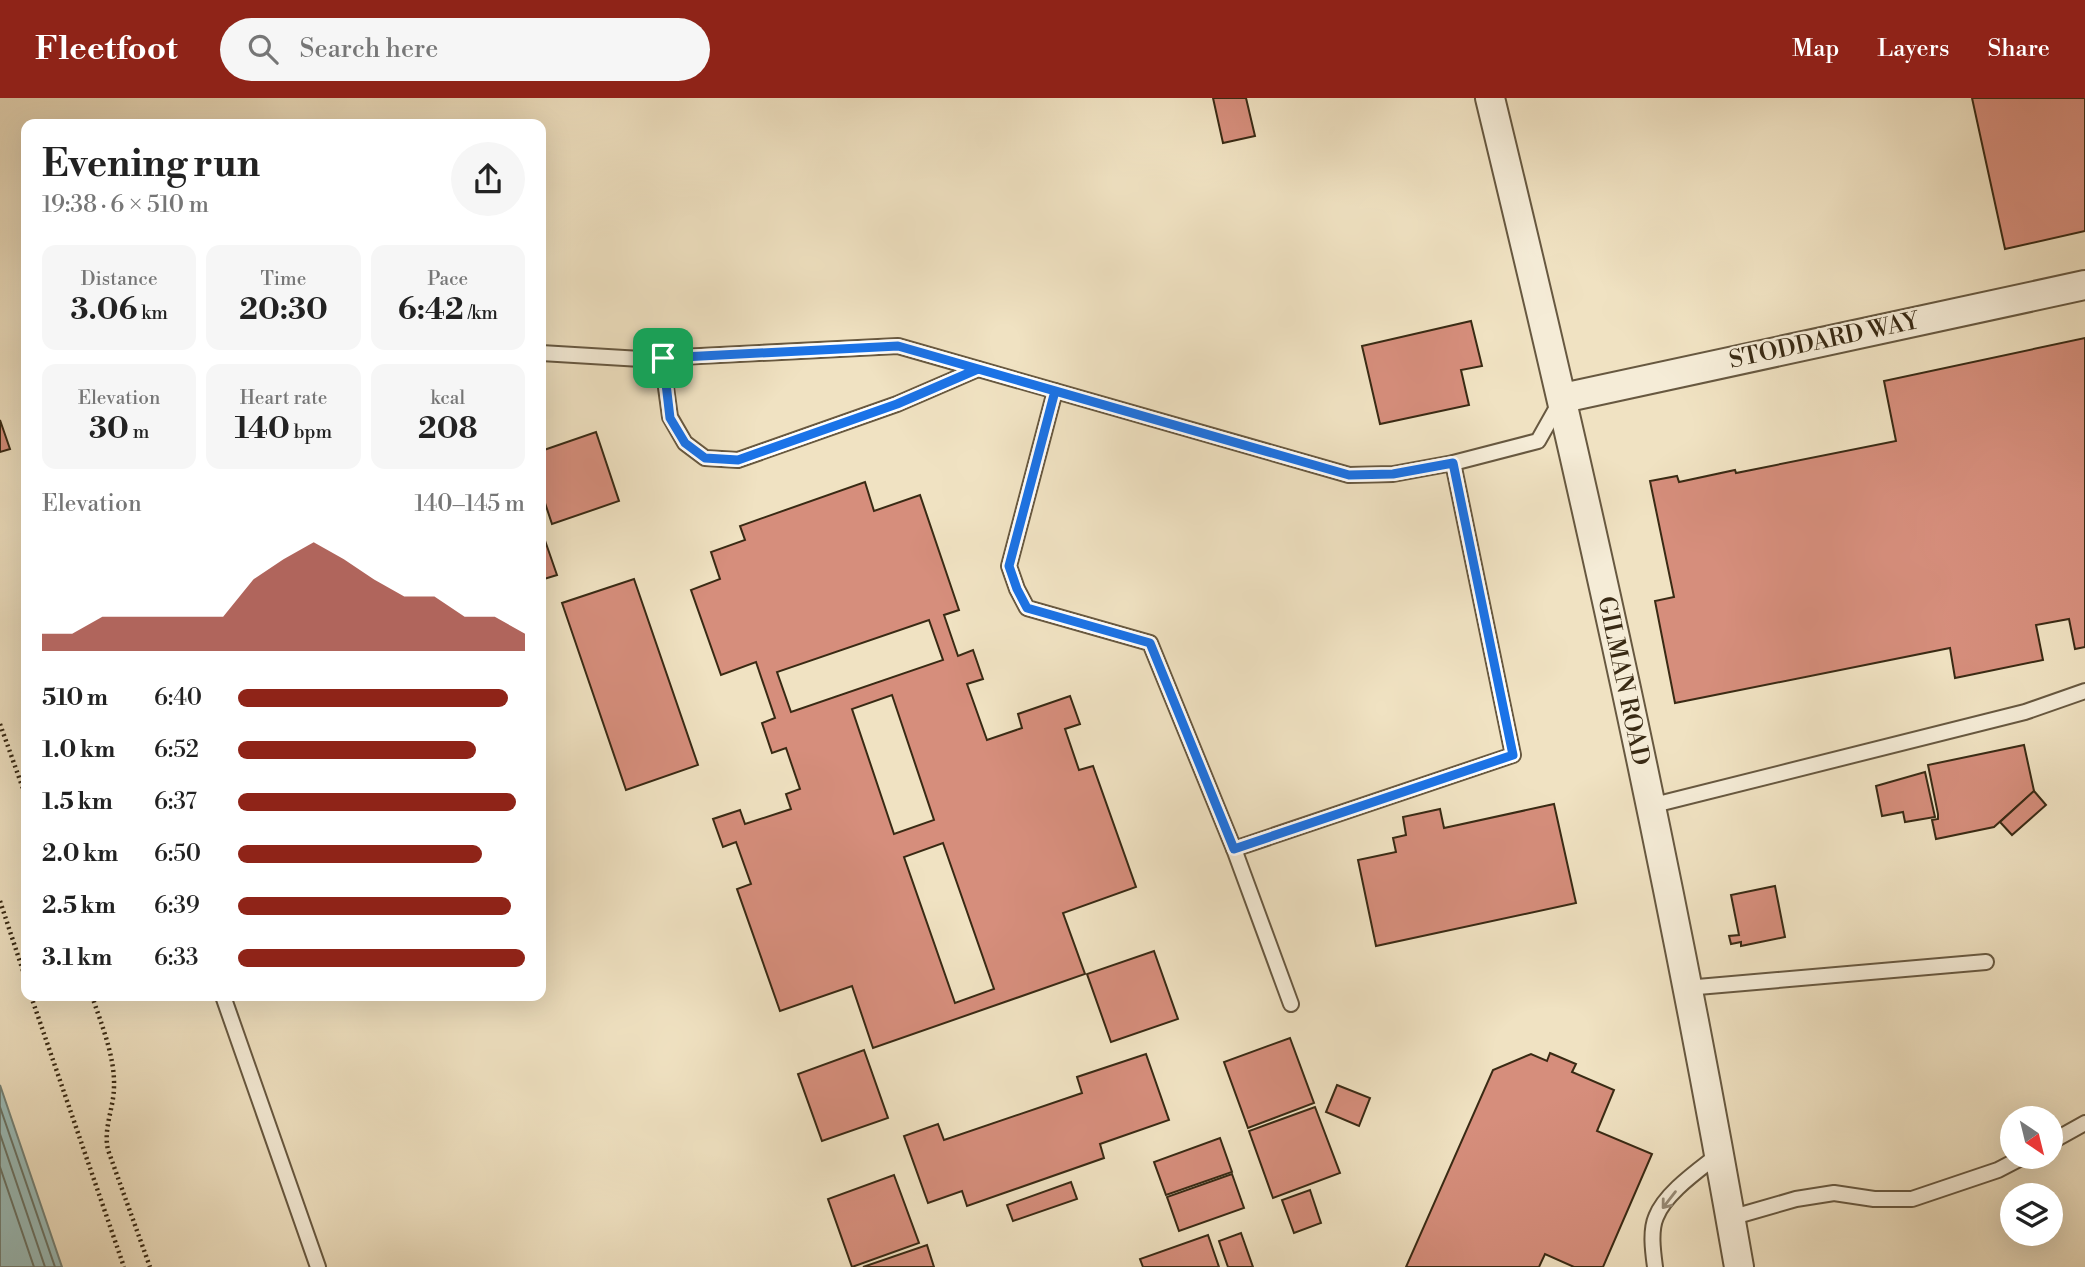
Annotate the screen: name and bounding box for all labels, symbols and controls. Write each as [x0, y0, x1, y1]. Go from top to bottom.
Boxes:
search box [220, 18, 710, 81]
text: Fleetfoot [35, 29, 178, 70]
icon: search [244, 30, 282, 68]
text: Search here [300, 33, 438, 65]
text: Map [1792, 34, 1839, 64]
text: Layers [1877, 34, 1949, 64]
text: Share [1987, 34, 2050, 64]
text: Evening run [42, 141, 260, 188]
button: share [451, 142, 525, 216]
text: 19:38 · 6 × 510 m [42, 191, 209, 219]
text: Distance [81, 267, 158, 291]
text: Time [261, 267, 306, 291]
text: Pace [427, 267, 468, 291]
text: 3.06 [70, 291, 137, 329]
text: 20:30 [239, 291, 328, 329]
text: 6:42 [398, 291, 464, 329]
text: km [137, 301, 168, 325]
text: /km [464, 301, 498, 325]
street label: STODDARD WAY [1726, 306, 1923, 376]
pin [633, 328, 693, 388]
icon: arrive [644, 339, 682, 377]
text: Elevation [78, 386, 160, 410]
text: Heart rate [240, 386, 327, 410]
text: kcal [431, 386, 465, 410]
text: 30 [89, 410, 129, 448]
text: 140 [235, 410, 290, 448]
text: 208 [418, 410, 478, 448]
text: m [129, 420, 149, 444]
text: bpm [290, 420, 332, 444]
text: Elevation [42, 490, 142, 518]
text: 140–145 m [414, 490, 525, 518]
street label: GILMAN ROAD [1590, 594, 1656, 768]
text: 510 m [42, 684, 108, 712]
text: 6:40 [154, 684, 202, 712]
text: 1.0 km [42, 736, 115, 764]
text: 6:52 [154, 736, 199, 764]
text: 1.5 km [42, 788, 113, 816]
text: 6:37 [154, 788, 197, 816]
text: 2.0 km [42, 840, 118, 868]
text: 6:50 [154, 840, 201, 868]
text: 2.5 km [42, 892, 116, 920]
text: 6:39 [154, 892, 200, 920]
text: 3.1 km [42, 944, 112, 972]
text: 6:33 [154, 944, 199, 972]
north arrow [2000, 1106, 2063, 1169]
map controls [2000, 1106, 2063, 1246]
button: layers [2000, 1183, 2063, 1246]
one-way arrow [1661, 1190, 1676, 1208]

